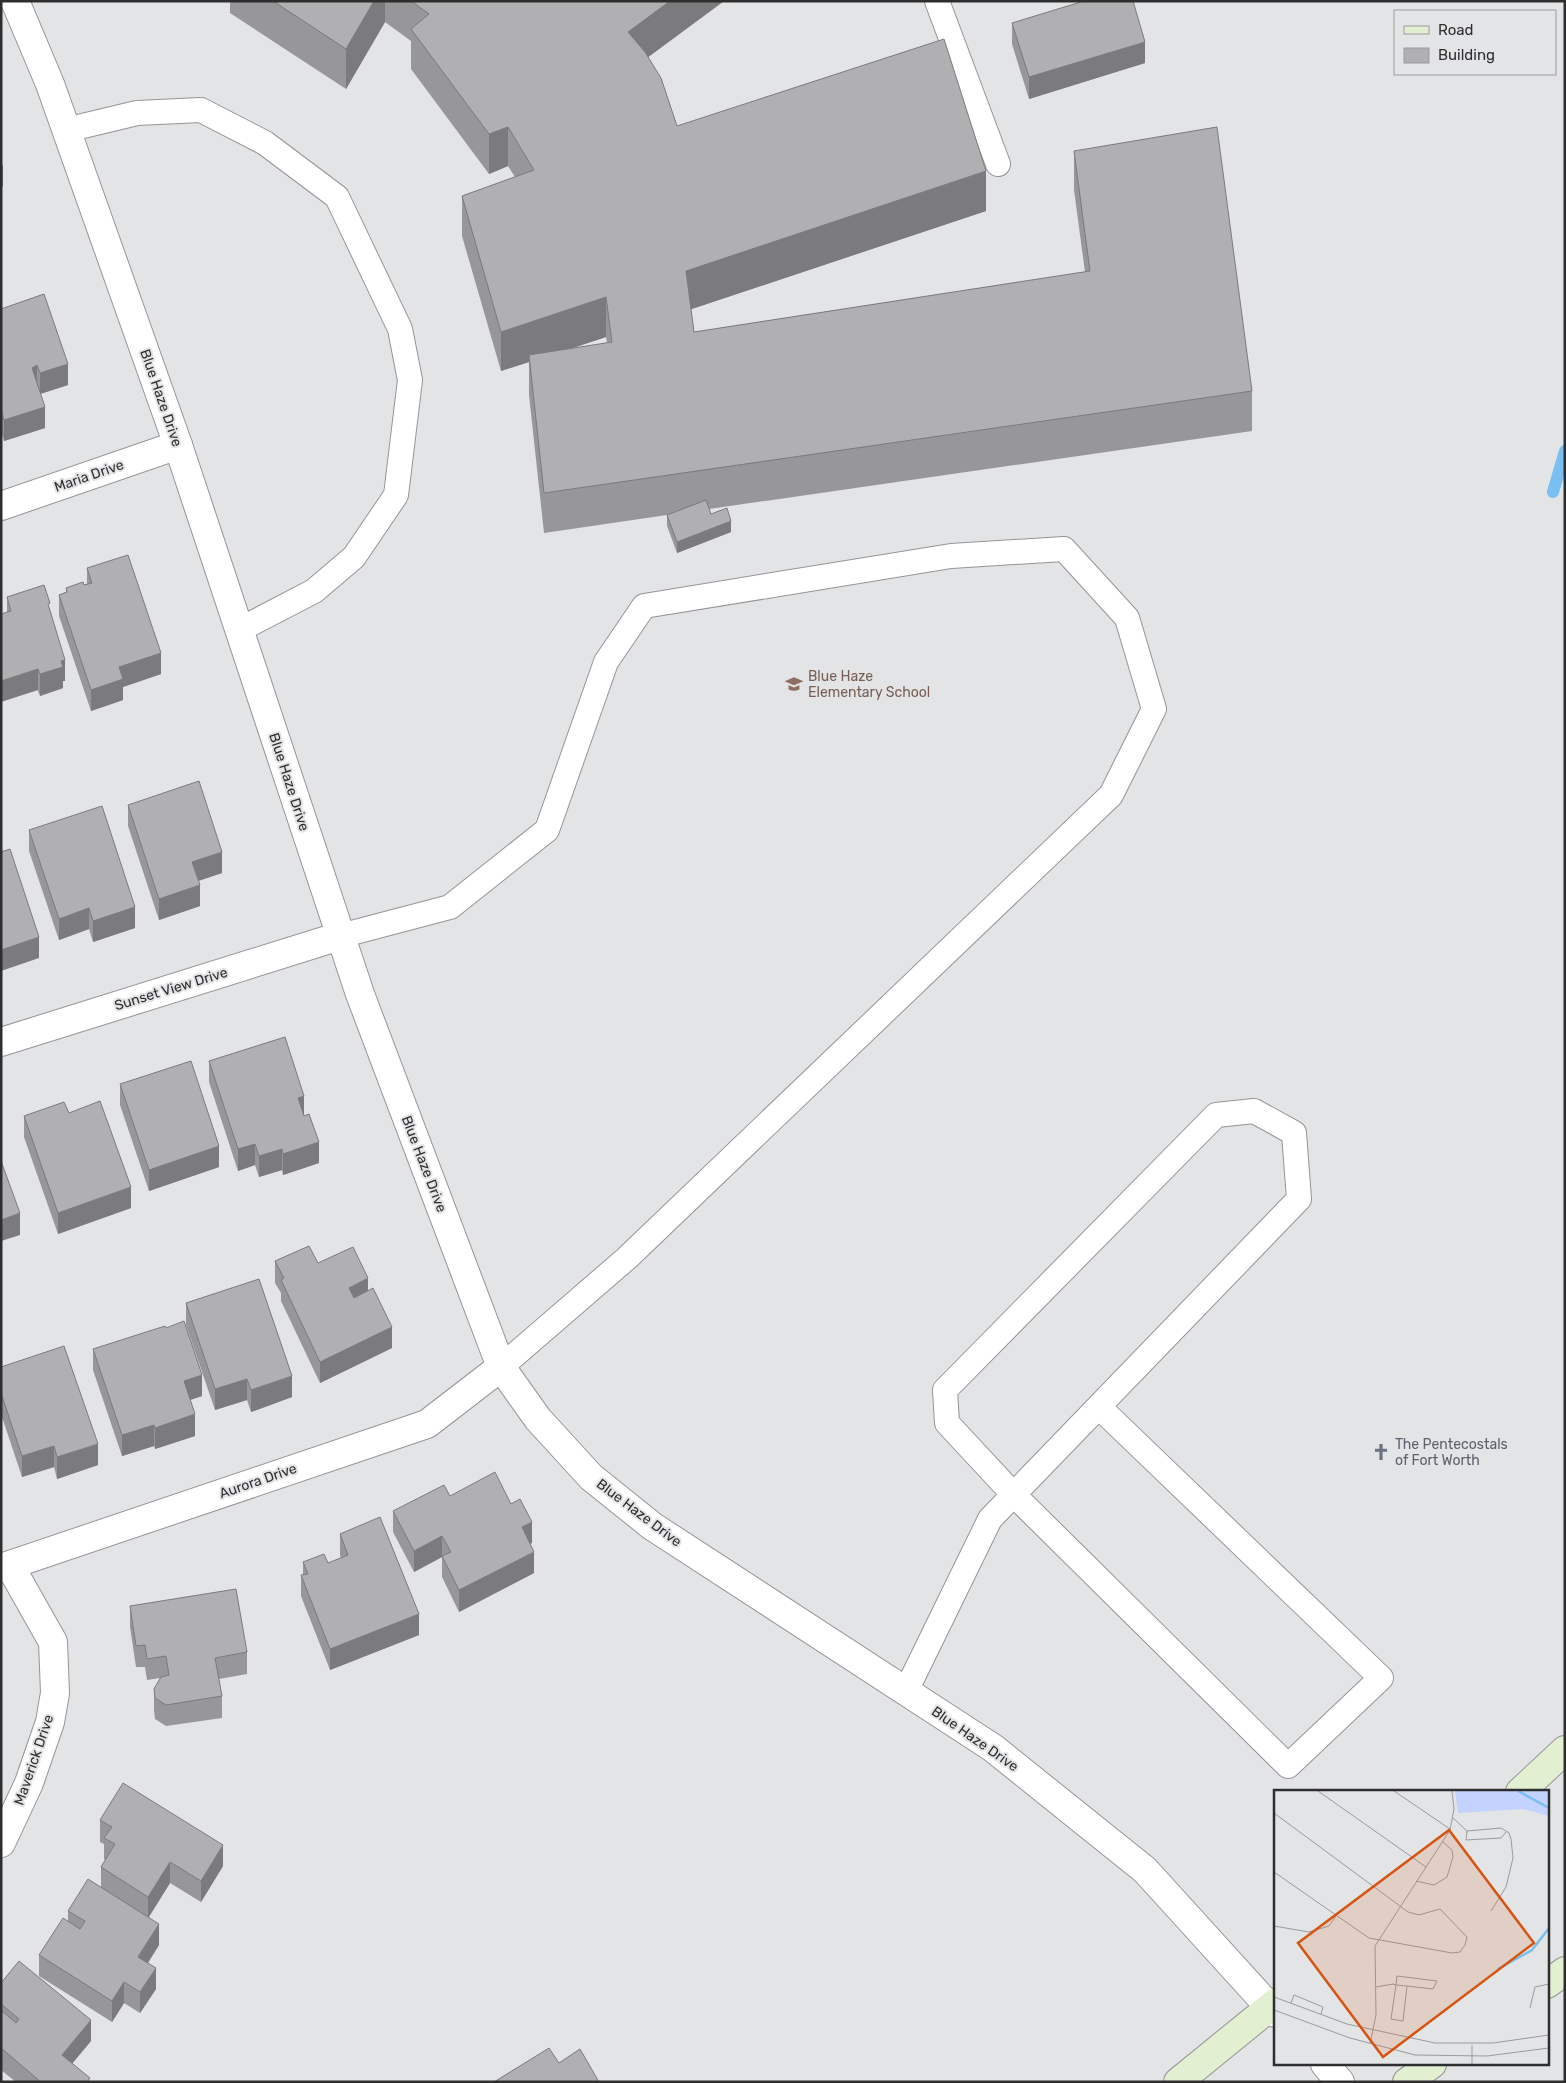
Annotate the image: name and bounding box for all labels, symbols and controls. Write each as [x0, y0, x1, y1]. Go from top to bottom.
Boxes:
legend [1394, 10, 1556, 75]
text: Road [1438, 21, 1474, 39]
text: Building [1438, 46, 1495, 64]
street label: Blue Haze Drive [136, 347, 186, 449]
street label: Maria Drive [52, 456, 126, 496]
place label: Blue Haze Elementary School [808, 668, 930, 701]
school or university icon: Blue Haze Elementary School [784, 674, 804, 694]
street label: Blue Haze Drive [265, 731, 313, 833]
street label: Sunset View Drive [112, 964, 230, 1014]
street label: Blue Haze Drive [398, 1113, 450, 1215]
place label: The Pentecostals of Fort Worth [1395, 1436, 1508, 1469]
church icon: The Pentecostals of Fort Worth [1371, 1442, 1391, 1462]
street label: Aurora Drive [217, 1460, 299, 1502]
street label: Blue Haze Drive [593, 1475, 685, 1551]
street label: Blue Haze Drive [928, 1703, 1022, 1775]
street label: Maverick Drive [11, 1712, 58, 1808]
inset map [1274, 1790, 1548, 2066]

